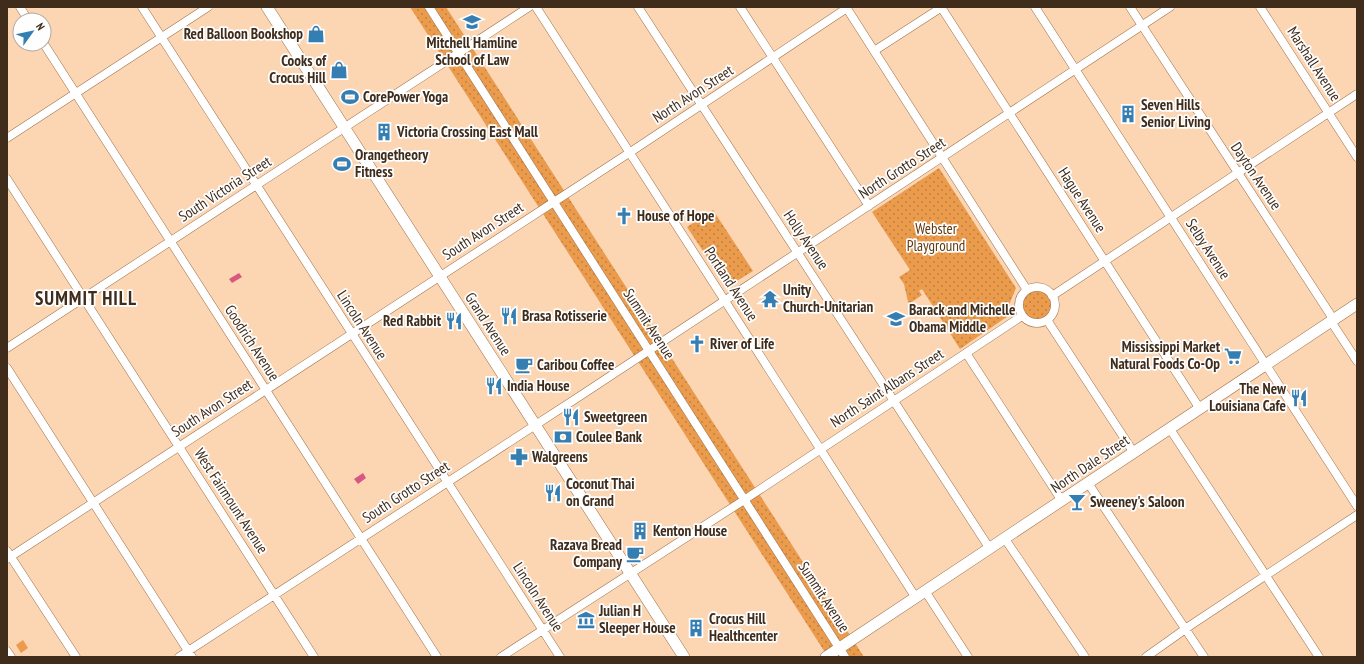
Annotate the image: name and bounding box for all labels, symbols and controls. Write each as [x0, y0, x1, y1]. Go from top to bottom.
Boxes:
north arrow [12, 12, 52, 52]
school or university icon: Mitchell Hamline School of Law [462, 12, 482, 32]
text: N [33, 20, 48, 33]
street label: Marshall Avenue [1283, 23, 1346, 105]
place label: Red Balloon Bookshop [184, 24, 303, 43]
shop icon: Red Balloon Bookshop [306, 24, 326, 44]
place label: Mitchell Hamline School of Law [427, 33, 517, 69]
place label: Cooks of Crocus Hill [269, 51, 327, 87]
shop icon: Cooks of Crocus Hill [329, 60, 349, 80]
street label: North Avon Street [649, 60, 737, 127]
sports icon: CorePower Yoga [340, 87, 360, 107]
place label: CorePower Yoga [363, 87, 448, 106]
place label: Seven Hills Senior Living [1141, 95, 1211, 131]
building icon: Seven Hills Senior Living [1118, 104, 1138, 124]
building icon: Victoria Crossing East Mall [374, 122, 394, 142]
place label: Victoria Crossing East Mall [396, 122, 538, 141]
street label: North Grotto Street [855, 132, 949, 203]
street label: Dayton Avenue [1227, 138, 1286, 213]
place label: Orangetheory Fitness [355, 145, 429, 181]
street label: South Victoria Street [175, 152, 275, 226]
sports icon: Orangetheory Fitness [332, 154, 352, 174]
street label: Hague Avenue [1054, 164, 1111, 236]
street label: South Avon Street [439, 197, 527, 264]
church icon: House of Hope [614, 206, 634, 226]
place label: House of Hope [637, 206, 715, 225]
street label: Holly Avenue [780, 206, 833, 273]
street label: Selby Avenue [1182, 215, 1235, 283]
park label: Webster Playground [907, 219, 965, 255]
street label: Portland Avenue [700, 243, 762, 324]
place label: Unity Church-Unitarian [783, 280, 873, 316]
street label: Summit Avenue [620, 285, 679, 363]
district label: SUMMIT HILL [35, 286, 137, 310]
street label: Lincoln Avenue [333, 287, 392, 363]
street label: Grand Avenue [461, 289, 516, 359]
temple icon: Unity Church-Unitarian [760, 289, 780, 309]
place label: Barack and Michelle Obama Middle [909, 300, 1015, 336]
street label: Goodrich Avenue [221, 301, 284, 384]
restaurant icon: Brasa Rotisserie [499, 306, 519, 326]
place label: Brasa Rotisserie [522, 306, 607, 325]
school or university icon: Barack and Michelle Obama Middle [886, 309, 906, 329]
place label: Red Rabbit [383, 311, 442, 330]
restaurant icon: Red Rabbit [444, 311, 464, 331]
church icon: River of Life [687, 334, 707, 354]
place label: River of Life [710, 334, 774, 353]
place label: Mississippi Market Natural Foods Co-Op [1110, 337, 1221, 373]
street label: North Saint Albans Street [827, 344, 947, 431]
supermarket icon: Mississippi Market Natural Foods Co-Op [1223, 346, 1243, 366]
cafe icon: Caribou Coffee [514, 355, 534, 375]
place label: Caribou Coffee [537, 355, 614, 374]
street label: South Avon Street [168, 374, 256, 441]
restaurant icon: India House [484, 376, 504, 396]
place label: India House [507, 376, 570, 395]
place label: The New Louisiana Cafe [1209, 379, 1287, 415]
restaurant icon: The New Louisiana Cafe [1289, 388, 1309, 408]
restaurant icon: Sweetgreen [561, 407, 581, 427]
place label: Sweetgreen [584, 407, 648, 426]
bank icon: Coulee Bank [553, 427, 573, 447]
place label: Coulee Bank [576, 427, 643, 446]
street label: North Dale Street [1047, 430, 1133, 497]
street label: West Fairmount Avenue [190, 444, 273, 557]
pharmacy icon: Walgreens [509, 447, 529, 467]
place label: Walgreens [531, 447, 588, 466]
street label: South Grotto Street [359, 456, 453, 527]
place label: Coconut Thai on Grand [566, 474, 635, 510]
restaurant icon: Coconut Thai on Grand [543, 483, 563, 503]
bar icon: Sweeney's Saloon [1067, 492, 1087, 512]
place label: Sweeney's Saloon [1090, 492, 1185, 511]
building icon: Kenton House [630, 521, 650, 541]
place label: Kenton House [653, 521, 727, 540]
place label: Razava Bread Company [550, 535, 623, 571]
cafe icon: Razava Bread Company [625, 544, 645, 564]
street label: Summit Avenue [795, 558, 854, 636]
street label: Lincoln Avenue [509, 559, 568, 635]
place label: Julian H Sleeper House [598, 601, 676, 637]
place label: Crocus Hill Healthcenter [709, 609, 778, 645]
museum icon: Julian H Sleeper House [576, 610, 596, 630]
building icon: Crocus Hill Healthcenter [686, 618, 706, 638]

